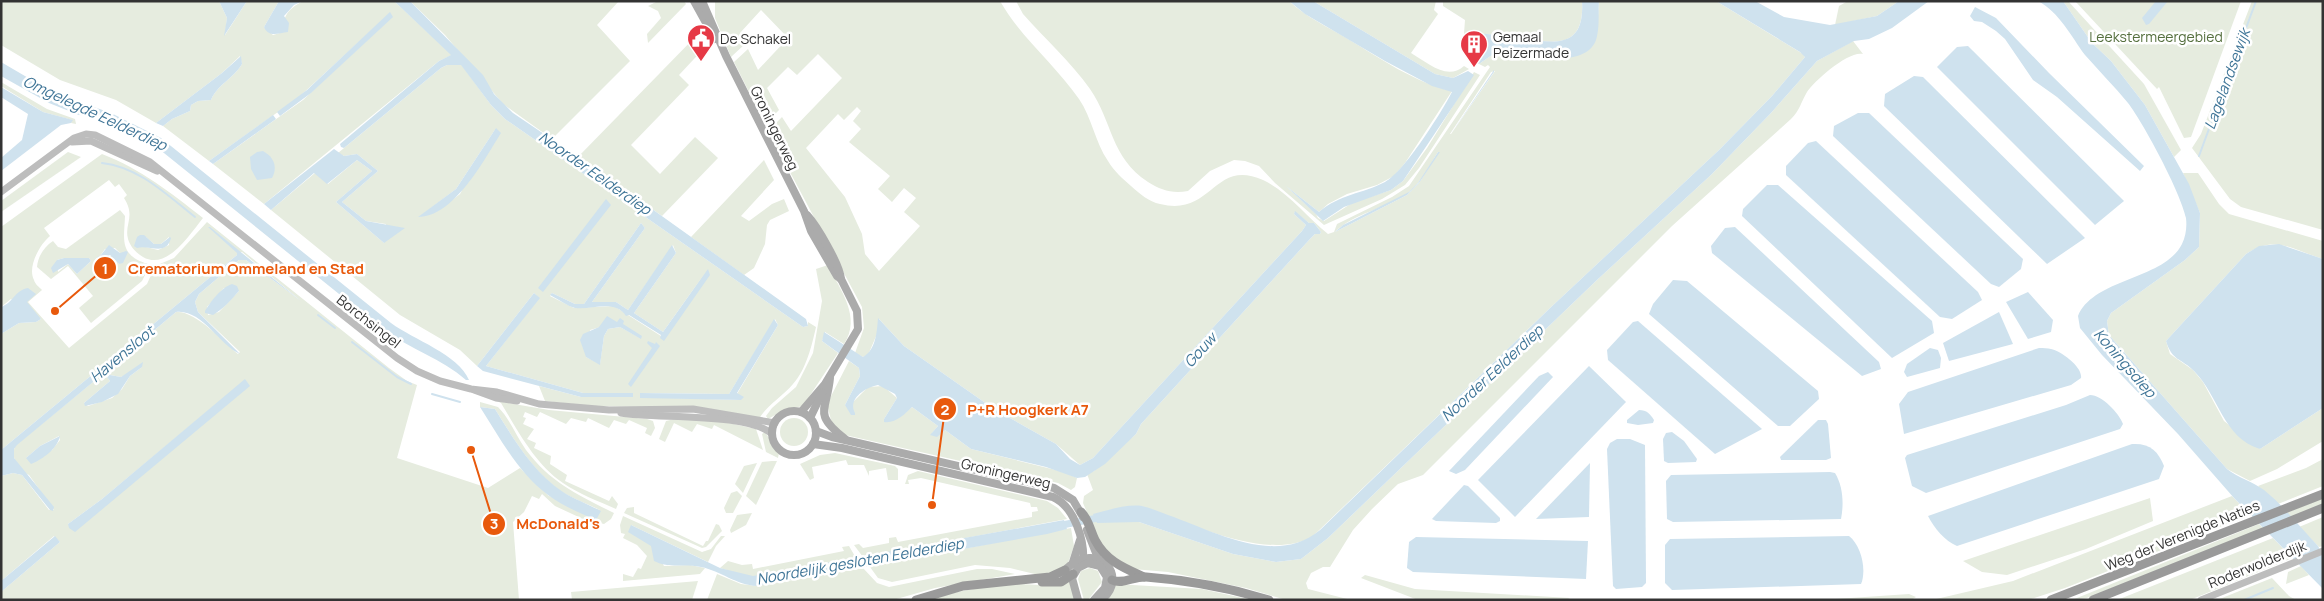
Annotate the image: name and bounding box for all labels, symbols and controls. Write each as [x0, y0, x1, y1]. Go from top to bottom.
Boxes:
public building icon: De Schakel [686, 23, 716, 62]
water label: Lagelandsewijk [2199, 23, 2256, 132]
place label: Gemaal Peizermade [1493, 27, 1569, 62]
park label: Leekstermeergebied [2089, 27, 2223, 46]
place label: De Schakel [720, 29, 791, 48]
building icon: Gemaal Peizermade [1459, 29, 1489, 68]
water label: Omgelegde Eelderdiep [20, 70, 171, 156]
street label: Groningerweg [746, 83, 804, 173]
water label: Noorder Eelderdiep [535, 126, 656, 220]
callout: Crematorium Ommeland en Stad [92, 253, 374, 283]
text: 1 [102, 258, 108, 279]
text: Crematorium Ommeland en Stad [128, 258, 364, 279]
street label: Borchsingel [333, 290, 405, 352]
water label: Noorder Eelderdiep [1436, 319, 1549, 426]
water label: Havensloot [85, 320, 160, 387]
water label: Koningsdiep [2089, 324, 2162, 403]
water label: Gouw [1179, 326, 1223, 372]
callout: P+R Hoogkerk A7 [932, 394, 1099, 424]
text: 2 [941, 399, 950, 420]
text: P+R Hoogkerk A7 [967, 399, 1089, 420]
street label: Groningerweg [959, 453, 1053, 493]
street label: Weg der Verenigde Naties [2102, 495, 2262, 575]
callout: McDonald's [482, 509, 610, 539]
text: 3 [490, 513, 498, 534]
text: McDonald's [516, 513, 600, 534]
water label: Noordelijk gesloten Eelderdiep [755, 532, 966, 590]
street label: Roderwolderdijk [2205, 535, 2310, 592]

